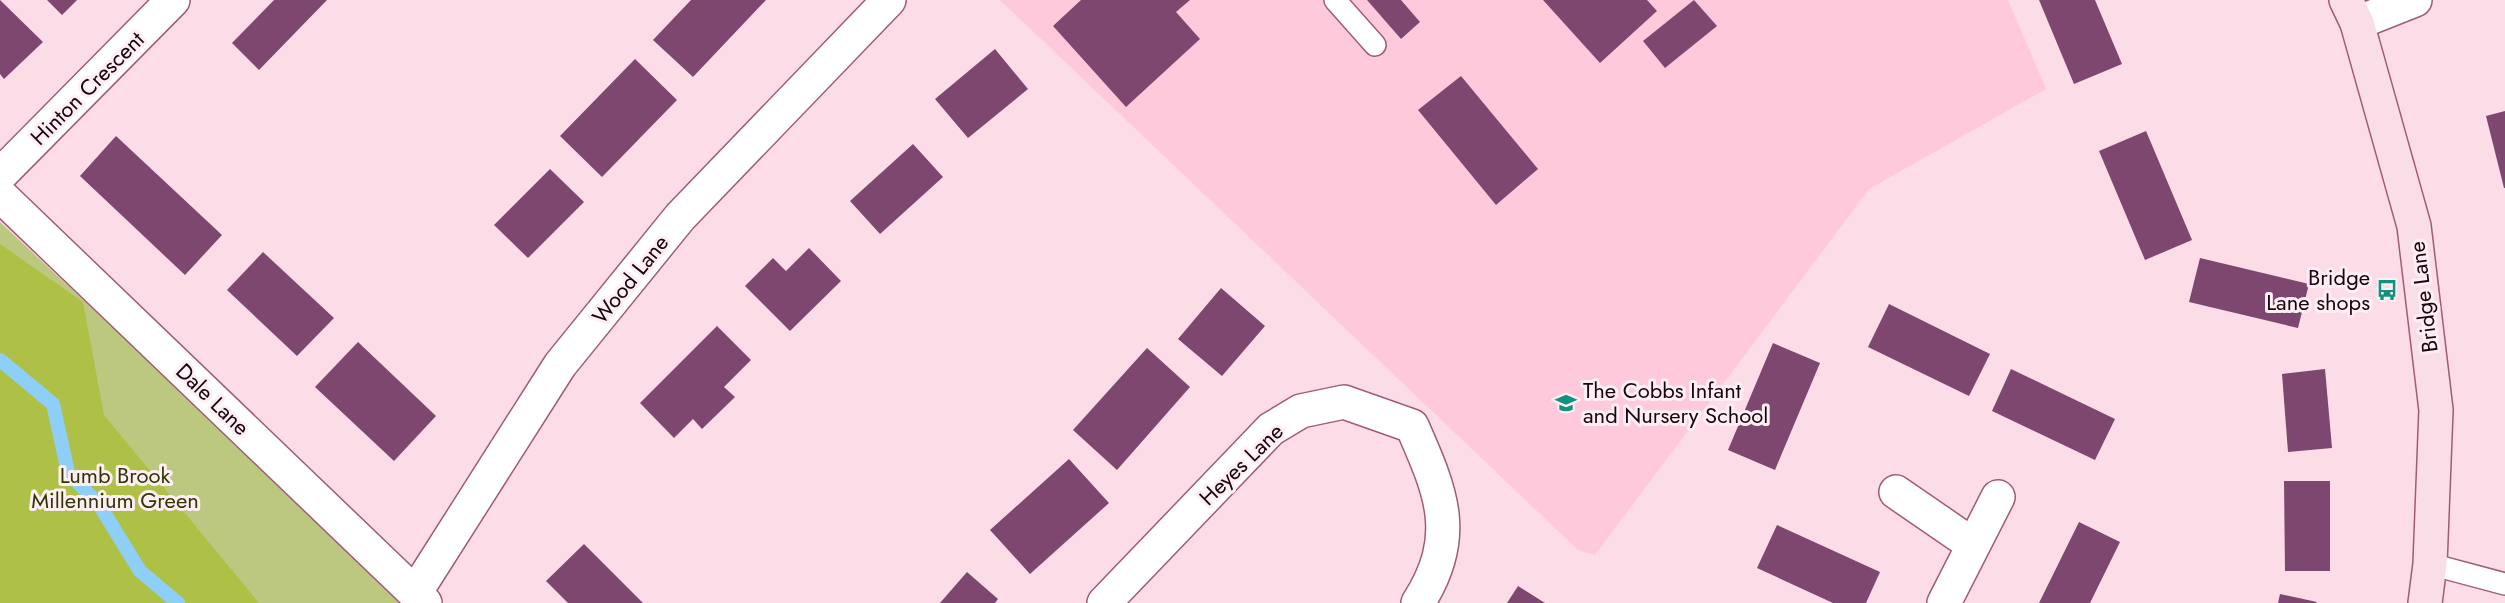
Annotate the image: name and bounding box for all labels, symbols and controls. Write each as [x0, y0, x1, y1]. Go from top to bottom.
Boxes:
street label: Hinton Crescent [23, 23, 152, 152]
street label: Wood Lane [584, 228, 676, 330]
street label: Bridge Lane [2400, 240, 2446, 354]
place label: Bridge Lane shops [2266, 261, 2370, 318]
bus stop icon: Bridge Lane shops [2375, 278, 2399, 302]
street label: Dale Lane [169, 356, 257, 442]
place label: The Cobbs Infant and Nursery School [1583, 374, 1768, 431]
school or university icon: The Cobbs Infant and Nursery School [1554, 391, 1578, 415]
street label: Heyes Lane [1192, 416, 1290, 512]
park label: Lumb Brook Millennium Green [31, 459, 199, 516]

